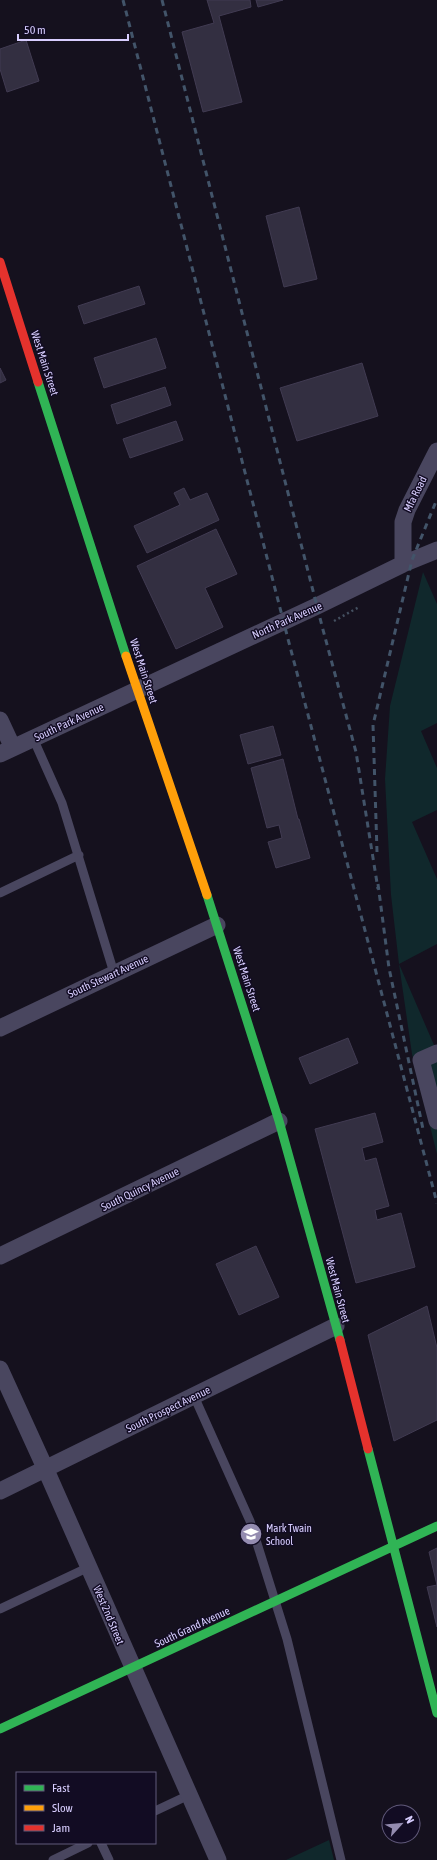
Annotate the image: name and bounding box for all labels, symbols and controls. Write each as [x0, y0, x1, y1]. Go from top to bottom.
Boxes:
scale bar [18, 16, 128, 42]
text: 50 m [24, 23, 46, 37]
street label: West Main Street [29, 329, 61, 397]
street label: Mfa Road [401, 474, 429, 514]
street label: North Park Avenue [250, 599, 324, 641]
street label: West Main Street [128, 637, 160, 705]
street label: South Park Avenue [32, 701, 106, 743]
street label: West Main Street [231, 945, 263, 1013]
street label: South Stewart Avenue [66, 952, 150, 1000]
street label: South Quincy Avenue [99, 1165, 181, 1213]
street label: West Main Street [324, 1256, 352, 1324]
street label: South Prospect Avenue [124, 1383, 212, 1435]
school or university icon: Mark Twain School [238, 1521, 264, 1547]
place label: Mark Twain School [266, 1522, 312, 1547]
street label: West 2nd Street [91, 1584, 127, 1646]
street label: South Grand Avenue [152, 1604, 232, 1650]
legend [16, 1772, 156, 1844]
text: Fast [52, 1781, 70, 1795]
text: Slow [52, 1801, 73, 1815]
north arrow [381, 1804, 421, 1844]
text: N [403, 1814, 417, 1825]
text: Jam [52, 1821, 70, 1835]

